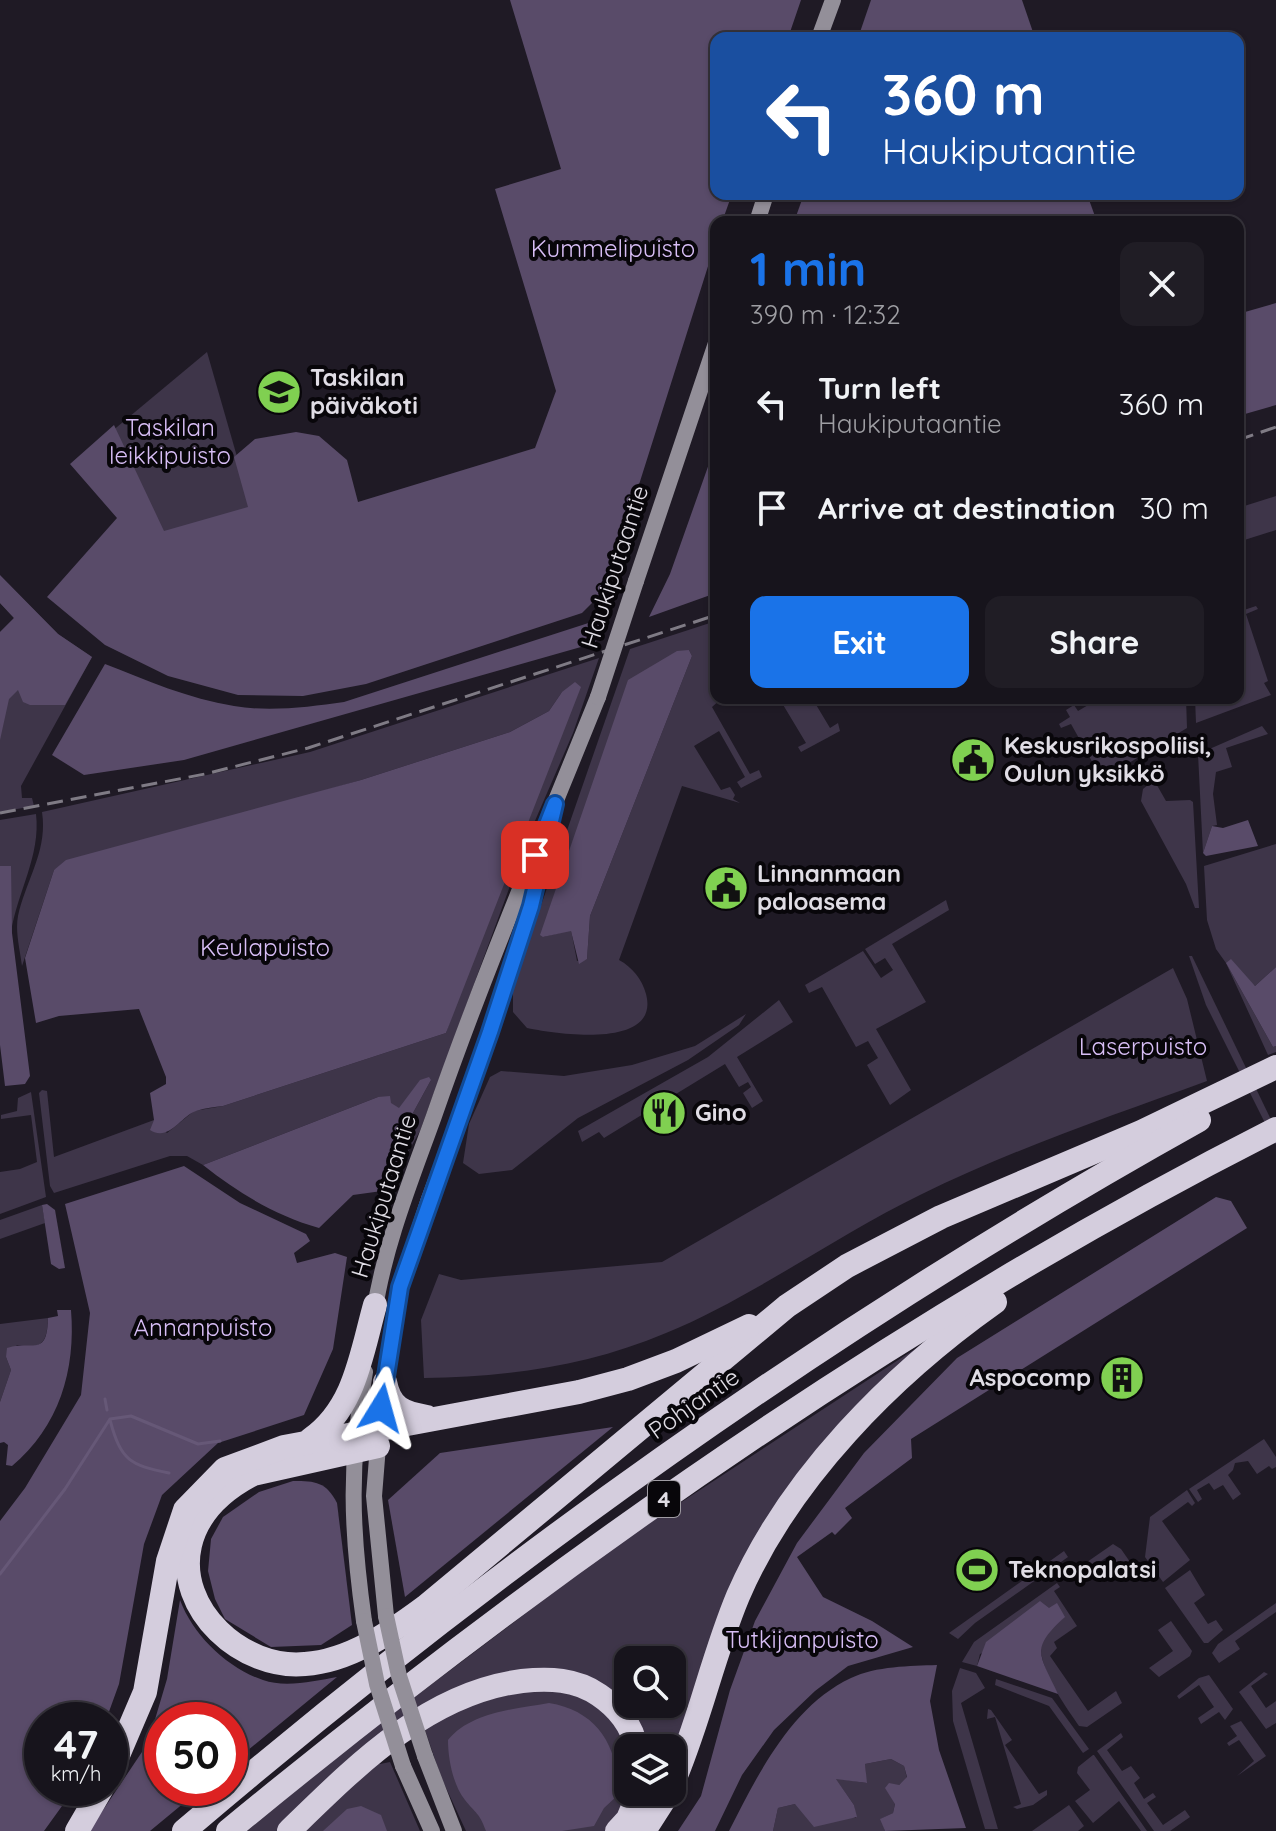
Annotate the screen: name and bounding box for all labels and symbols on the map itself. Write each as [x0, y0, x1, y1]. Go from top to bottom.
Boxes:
park label: Kummelipuisto [531, 233, 695, 263]
place label: Taskilan päiväkoti [310, 362, 418, 420]
school or university icon: Taskilan päiväkoti [255, 368, 303, 416]
park label: Taskilan leikkipuisto [109, 412, 231, 470]
street label: Haukiputaantie [574, 481, 655, 652]
place label: Keskusrikospoliisi, Oulun yksikkö [1004, 730, 1212, 788]
public building icon: Keskusrikospoliisi, Oulun yksikkö [949, 736, 997, 784]
pin [501, 821, 569, 889]
place label: Linnanmaan paloasema [757, 858, 901, 916]
public building icon: Linnanmaan paloasema [702, 864, 750, 912]
park label: Keulapuisto [200, 932, 330, 962]
park label: Laserpuisto [1079, 1031, 1207, 1061]
restaurant icon: Gino [640, 1089, 688, 1137]
place label: Gino [695, 1097, 747, 1127]
street label: Haukiputaantie [344, 1110, 422, 1281]
park label: Annanpuisto [134, 1312, 272, 1342]
building icon: Aspocomp [1098, 1354, 1146, 1402]
street label: Pohjantie [642, 1361, 745, 1445]
place label: Aspocomp [969, 1362, 1091, 1392]
position arrow [339, 1366, 423, 1450]
road number: 4 [648, 1481, 680, 1517]
sports icon: Teknopalatsi [953, 1546, 1001, 1594]
place label: Teknopalatsi [1008, 1554, 1156, 1584]
park label: Tutkijanpuisto [725, 1624, 879, 1654]
speed limit sign: 50 [144, 1702, 248, 1806]

